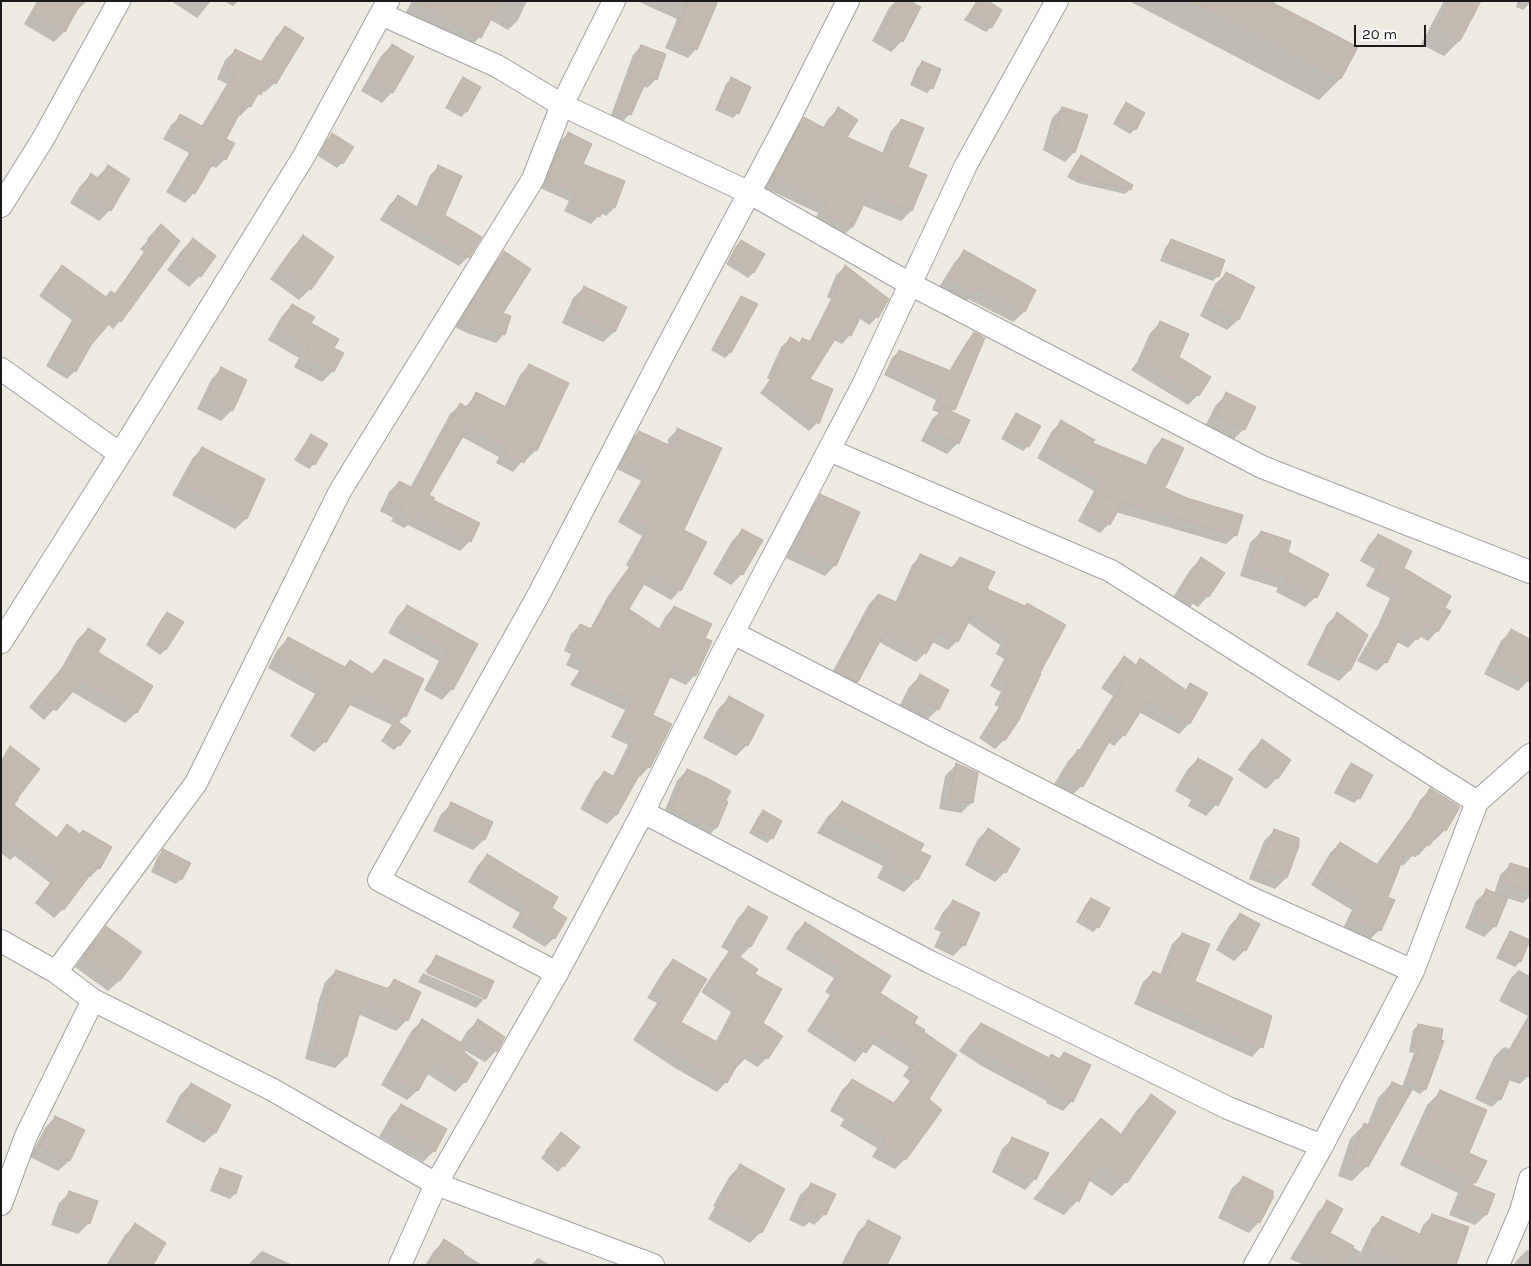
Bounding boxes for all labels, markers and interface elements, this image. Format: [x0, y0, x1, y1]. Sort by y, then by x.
scale bar [1356, 15, 1428, 47]
text: 20 m [1362, 25, 1397, 43]

